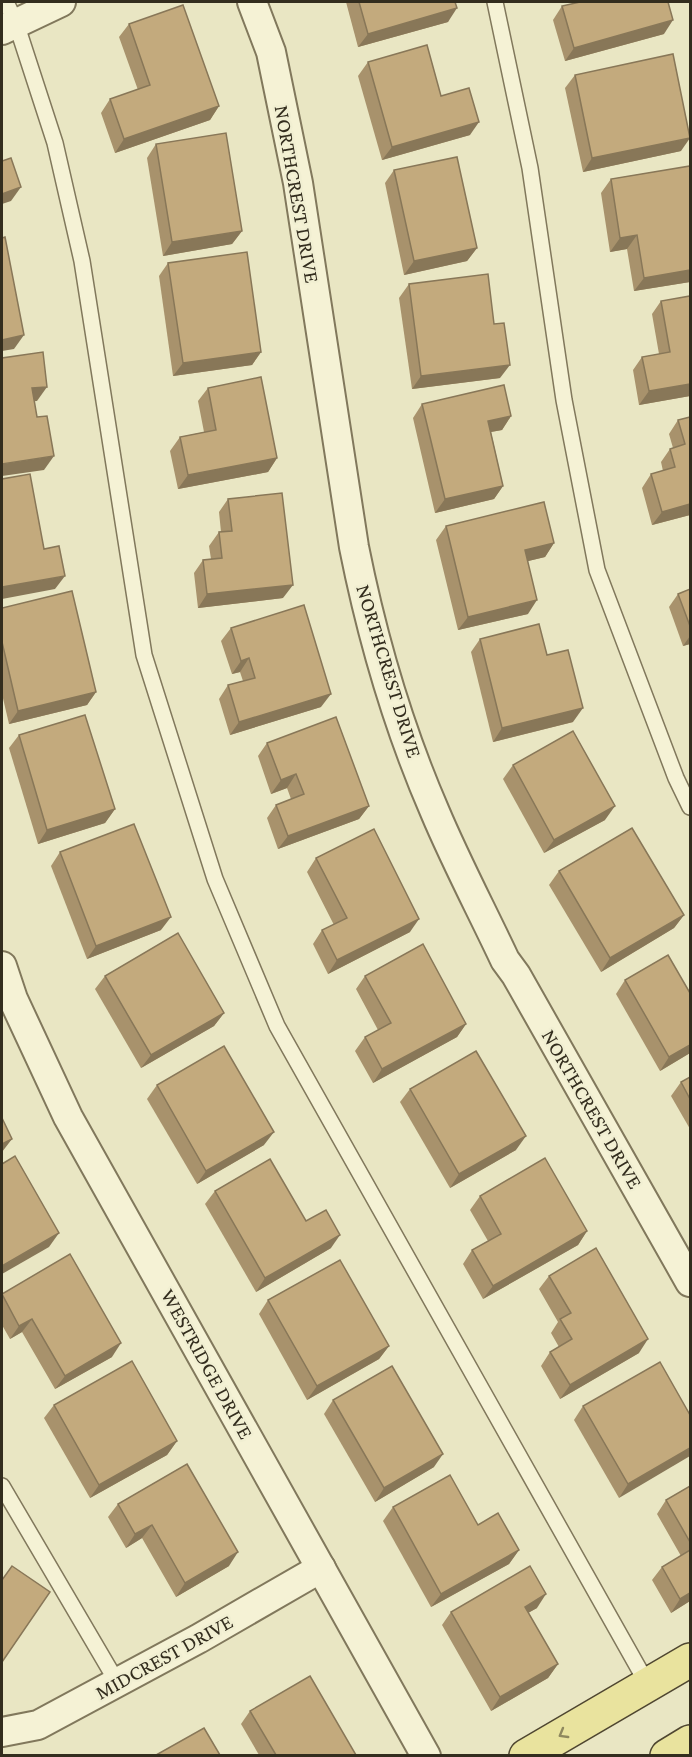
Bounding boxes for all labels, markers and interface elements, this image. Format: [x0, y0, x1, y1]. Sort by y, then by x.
street label: NORTHCREST DRIVE [270, 103, 324, 285]
street label: NORTHCREST DRIVE [351, 581, 427, 761]
street label: NORTHCREST DRIVE [537, 1025, 647, 1193]
street label: WESTRIDGE DRIVE [156, 1285, 258, 1443]
street label: MIDCREST DRIVE [91, 1609, 237, 1705]
one-way arrow [559, 1727, 569, 1738]

